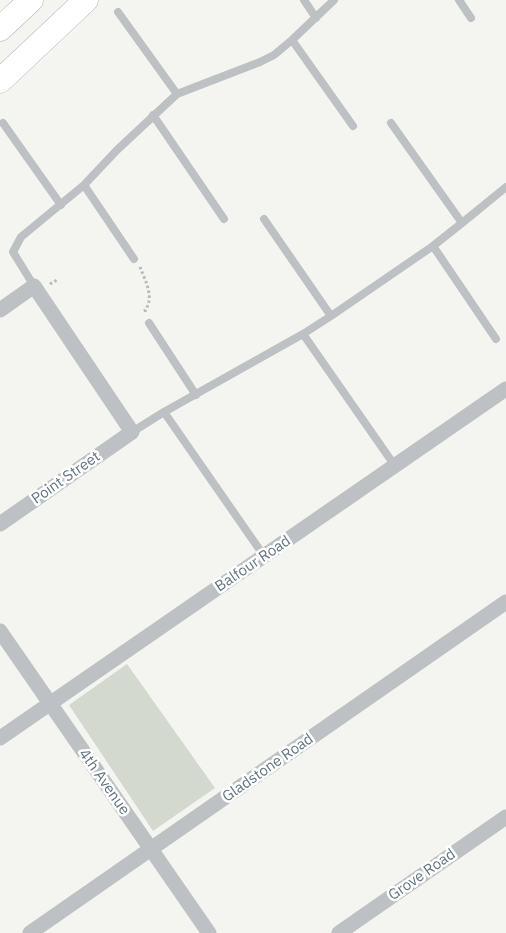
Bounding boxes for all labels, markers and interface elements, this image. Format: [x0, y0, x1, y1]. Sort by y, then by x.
street label: Point Street [28, 448, 104, 508]
street label: Balfour Road [212, 532, 294, 596]
street label: Gladstone Road [219, 730, 317, 806]
street label: 4th Avenue [75, 746, 133, 818]
street label: Grove Road [385, 845, 459, 905]

